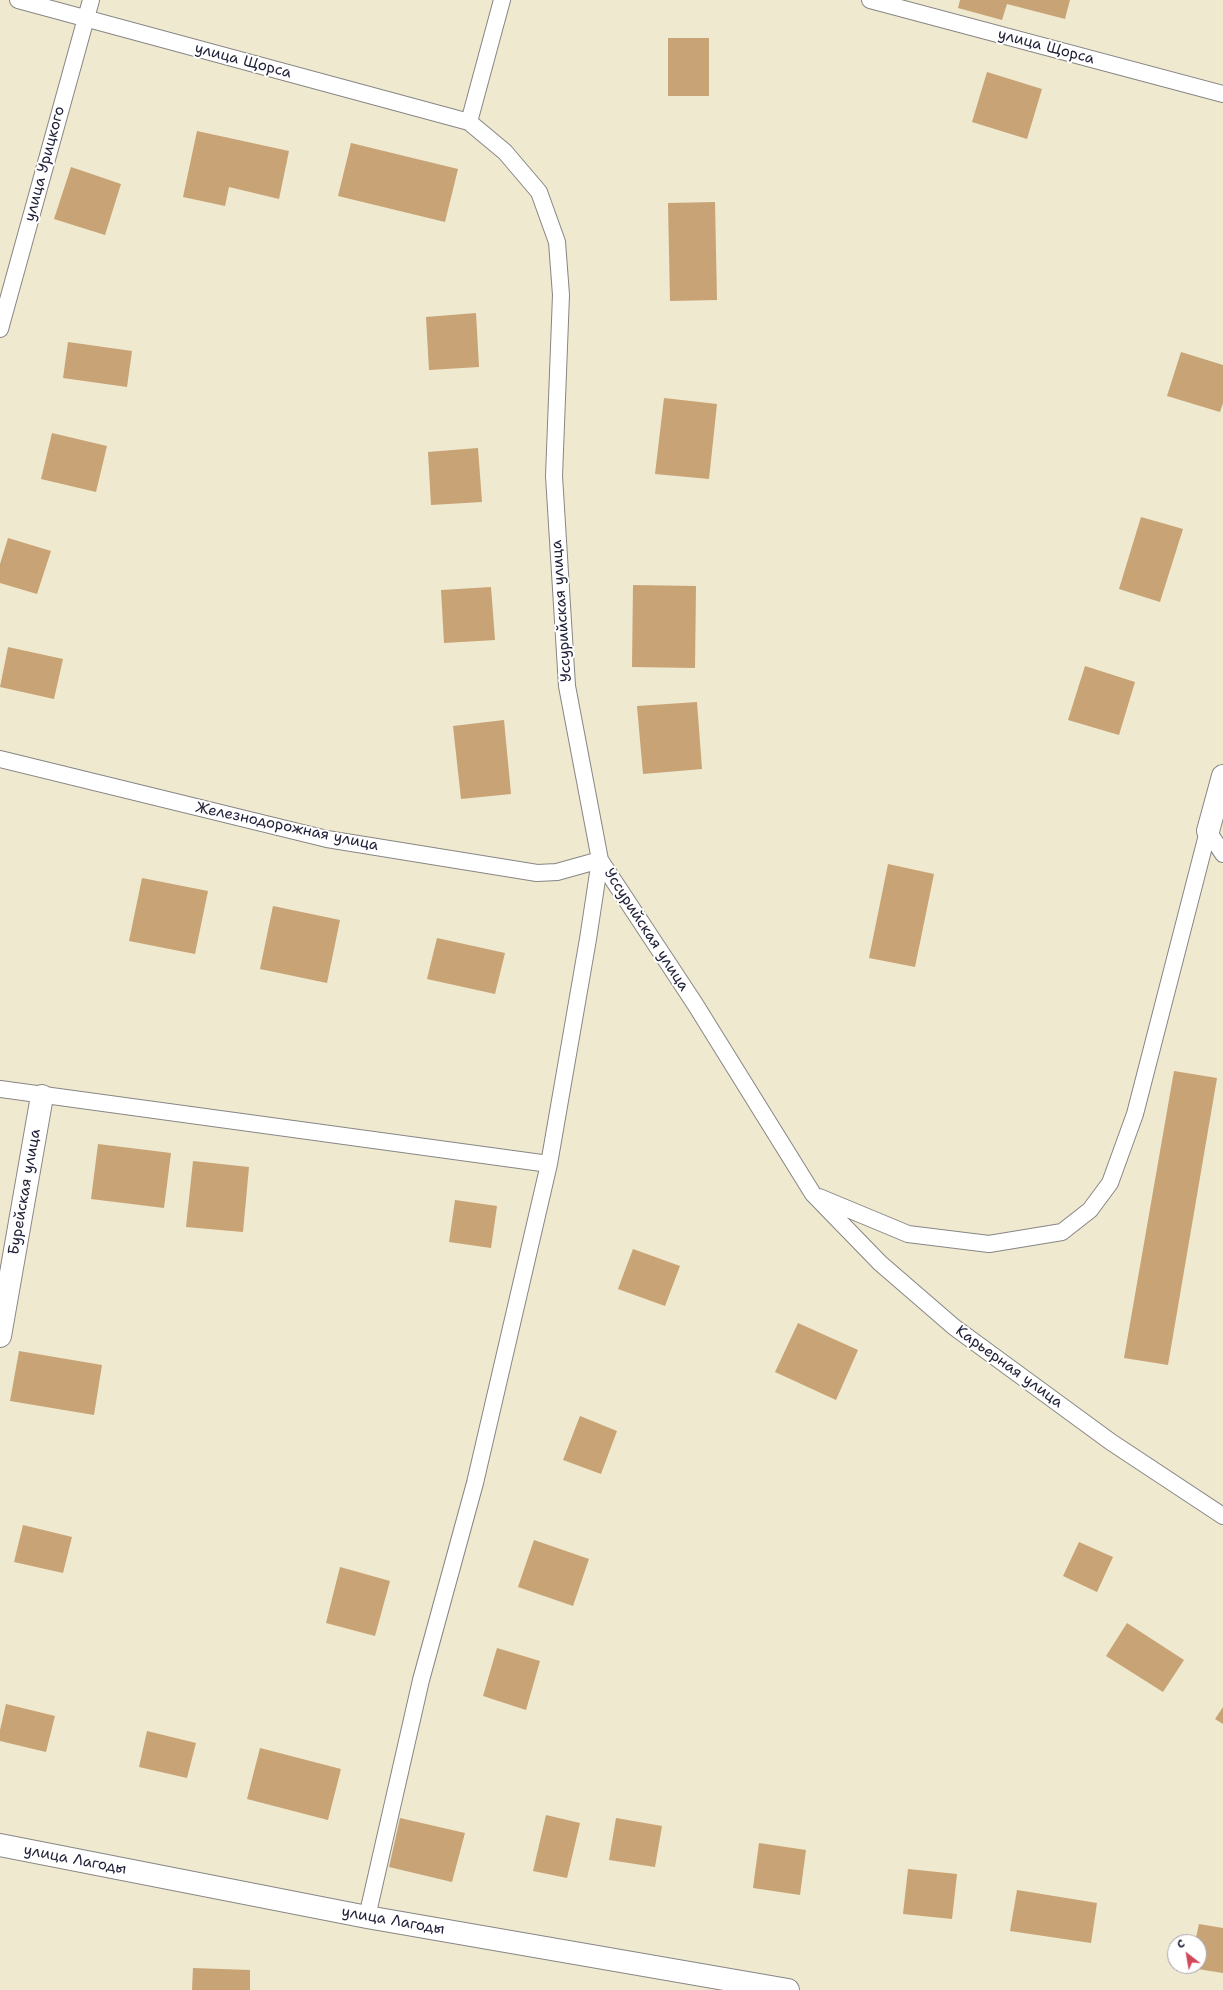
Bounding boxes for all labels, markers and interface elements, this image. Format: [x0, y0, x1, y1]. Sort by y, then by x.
street label: улица Щорса [996, 25, 1096, 69]
street label: улица Щорса [193, 39, 293, 83]
street label: улица Урицкого [21, 104, 69, 224]
street label: Уссурийская улица [548, 539, 576, 683]
street label: Железнодорожная улица [194, 799, 380, 855]
street label: Уссурийская улица [600, 865, 692, 995]
street label: Бурейская улица [5, 1128, 45, 1256]
street label: Карьерная улица [952, 1322, 1066, 1412]
street label: улица Лагоды [22, 1841, 128, 1879]
street label: улица Лагоды [340, 1903, 446, 1939]
north arrow [1167, 1934, 1207, 1974]
text: С [1174, 1936, 1188, 1952]

